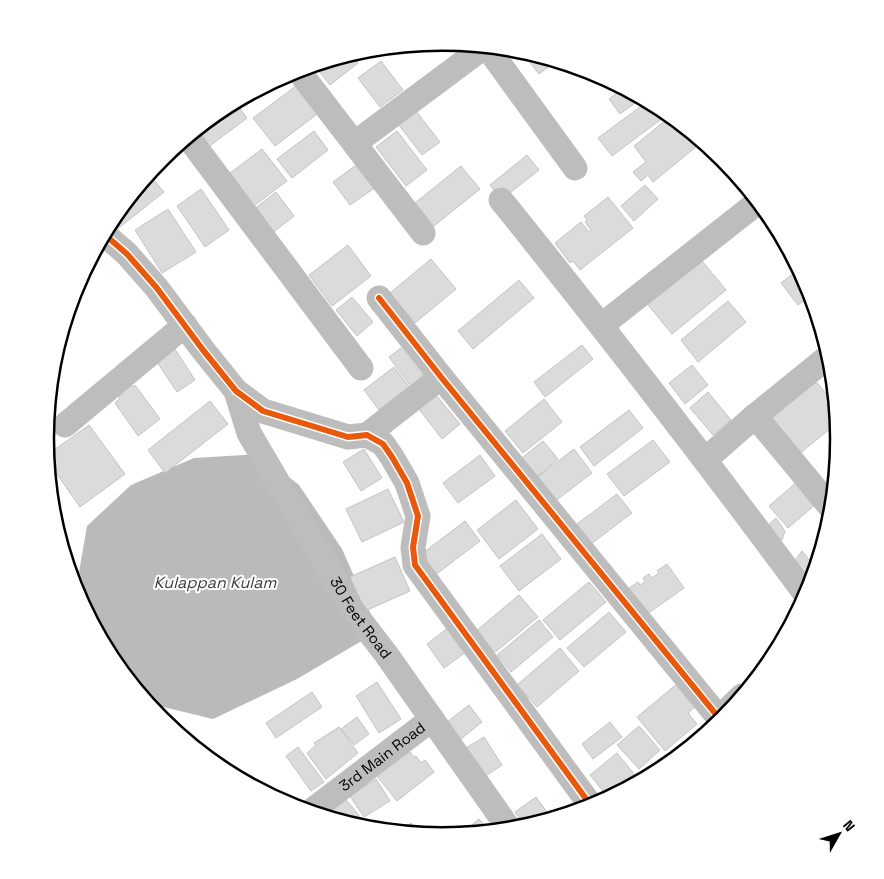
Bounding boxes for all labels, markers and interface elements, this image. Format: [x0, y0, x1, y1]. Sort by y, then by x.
water label: Kulappan Kulam [154, 572, 277, 593]
street label: 30 Feet Road [326, 573, 396, 662]
street label: 3rd Main Road [335, 718, 429, 795]
north arrow [814, 809, 864, 859]
text: N [839, 817, 859, 835]

